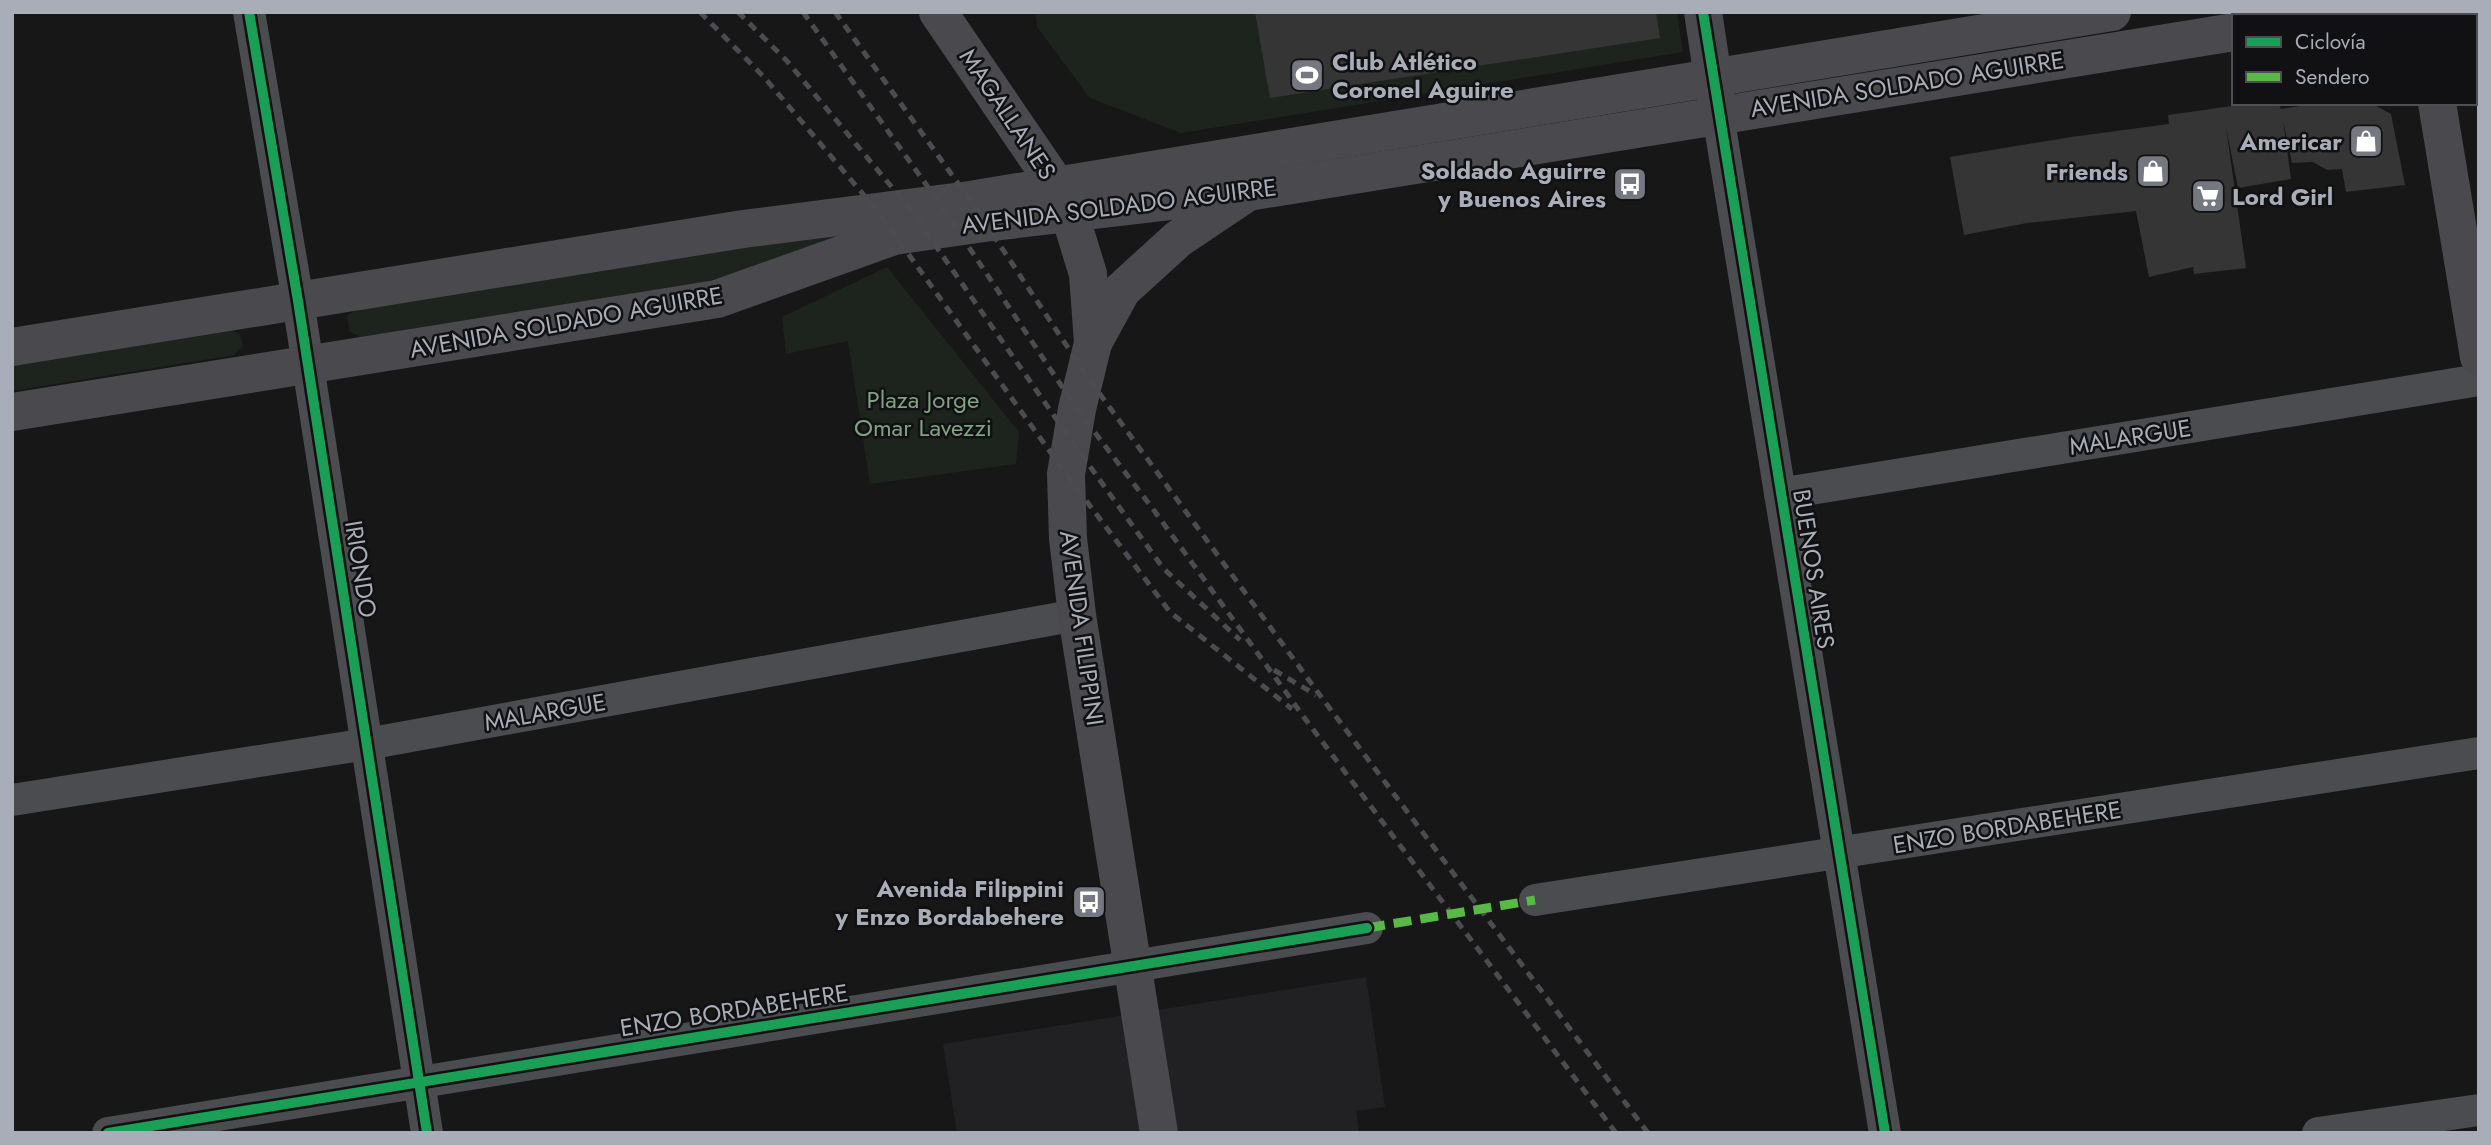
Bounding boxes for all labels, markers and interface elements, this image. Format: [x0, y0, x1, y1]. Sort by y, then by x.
legend [2232, 14, 2477, 105]
text: Ciclovía [2295, 27, 2366, 57]
street label: MAGALLANES [951, 41, 1065, 187]
street label: AVENIDA SOLDADO AGUIRRE [1748, 42, 2066, 126]
place label: Club Atlético Coronel Aguirre [1332, 44, 1514, 107]
sports icon: Club Atlético Coronel Aguirre [1288, 56, 1326, 94]
text: Sendero [2295, 62, 2370, 92]
shop icon: Americar [2347, 122, 2385, 160]
place label: Americar [2239, 124, 2342, 159]
shop icon: Friends [2134, 152, 2172, 190]
place label: Soldado Aguirre y Buenos Aires [1421, 153, 1606, 216]
place label: Friends [2045, 154, 2128, 189]
bus stop icon: Soldado Aguirre y Buenos Aires [1611, 165, 1649, 203]
street label: AVENIDA SOLDADO AGUIRRE [959, 169, 1279, 243]
supermarket icon: Lord Girl [2189, 177, 2227, 215]
place label: Lord Girl [2232, 179, 2333, 214]
street label: AVENIDA SOLDADO AGUIRRE [407, 277, 725, 367]
park label: Plaza Jorge Omar Lavezzi [854, 382, 992, 445]
street label: MALARGUE [2067, 410, 2193, 464]
street label: BUENOS AIRES [1784, 487, 1844, 651]
street label: IRIONDO [336, 518, 386, 620]
street label: AVENIDA FILIPPINI [1051, 528, 1113, 728]
street label: MALARGUE [481, 684, 609, 740]
street label: ENZO BORDABEHERE [1890, 792, 2124, 862]
place label: Avenida Filippini y Enzo Bordabehere [835, 871, 1064, 934]
bus stop icon: Avenida Filippini y Enzo Bordabehere [1070, 883, 1108, 921]
street label: ENZO BORDABEHERE [617, 975, 851, 1045]

